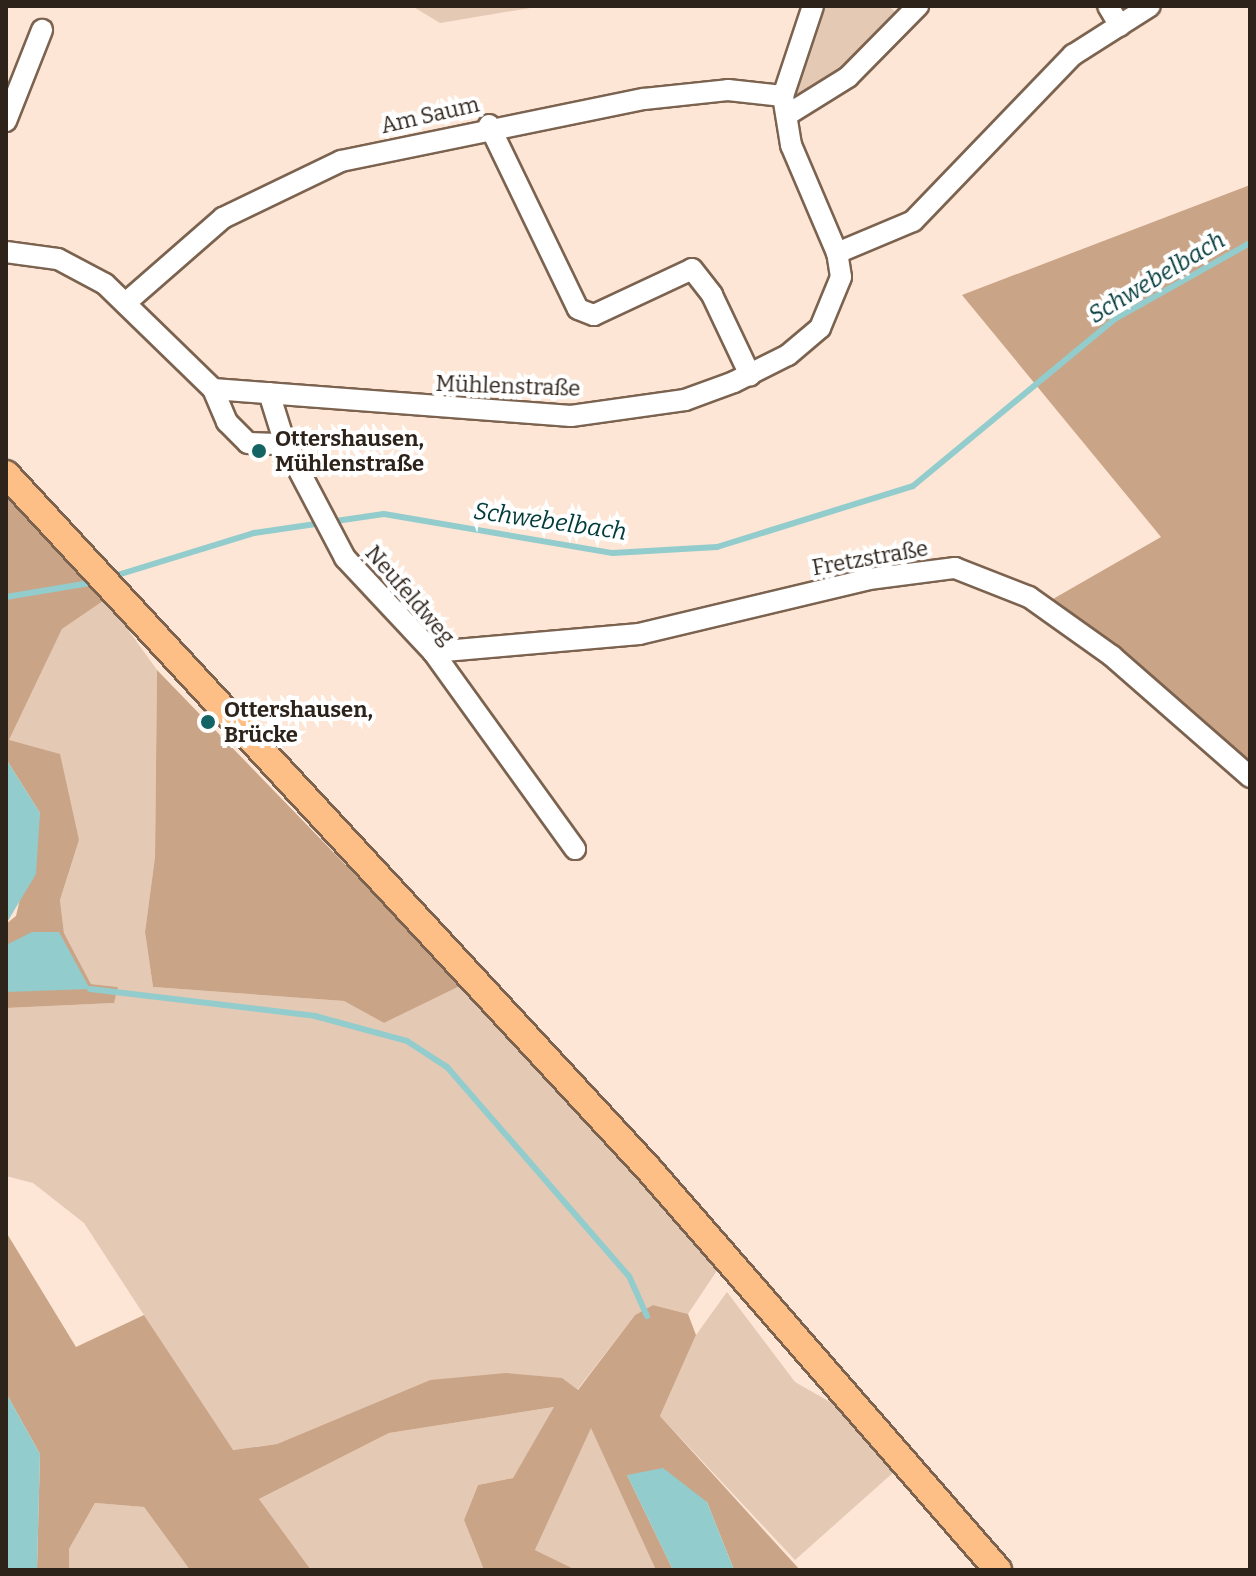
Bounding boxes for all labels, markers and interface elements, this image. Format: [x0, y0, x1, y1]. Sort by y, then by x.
street label: Am Saum [378, 91, 482, 139]
water label: Schwebelbach [1083, 226, 1231, 330]
street label: Mühlenstraße [435, 370, 581, 402]
place label: Ottershausen, Mühlenstraße [275, 425, 424, 476]
marker: Ottershausen, Mühlenstraße [250, 442, 268, 460]
water label: Schwebelbach [472, 497, 628, 547]
street label: Fretzstraße [810, 535, 930, 581]
street label: Neufeldweg [360, 540, 460, 650]
place label: Ottershausen, Brücke [224, 696, 373, 748]
marker: Ottershausen, Brücke [199, 713, 217, 731]

